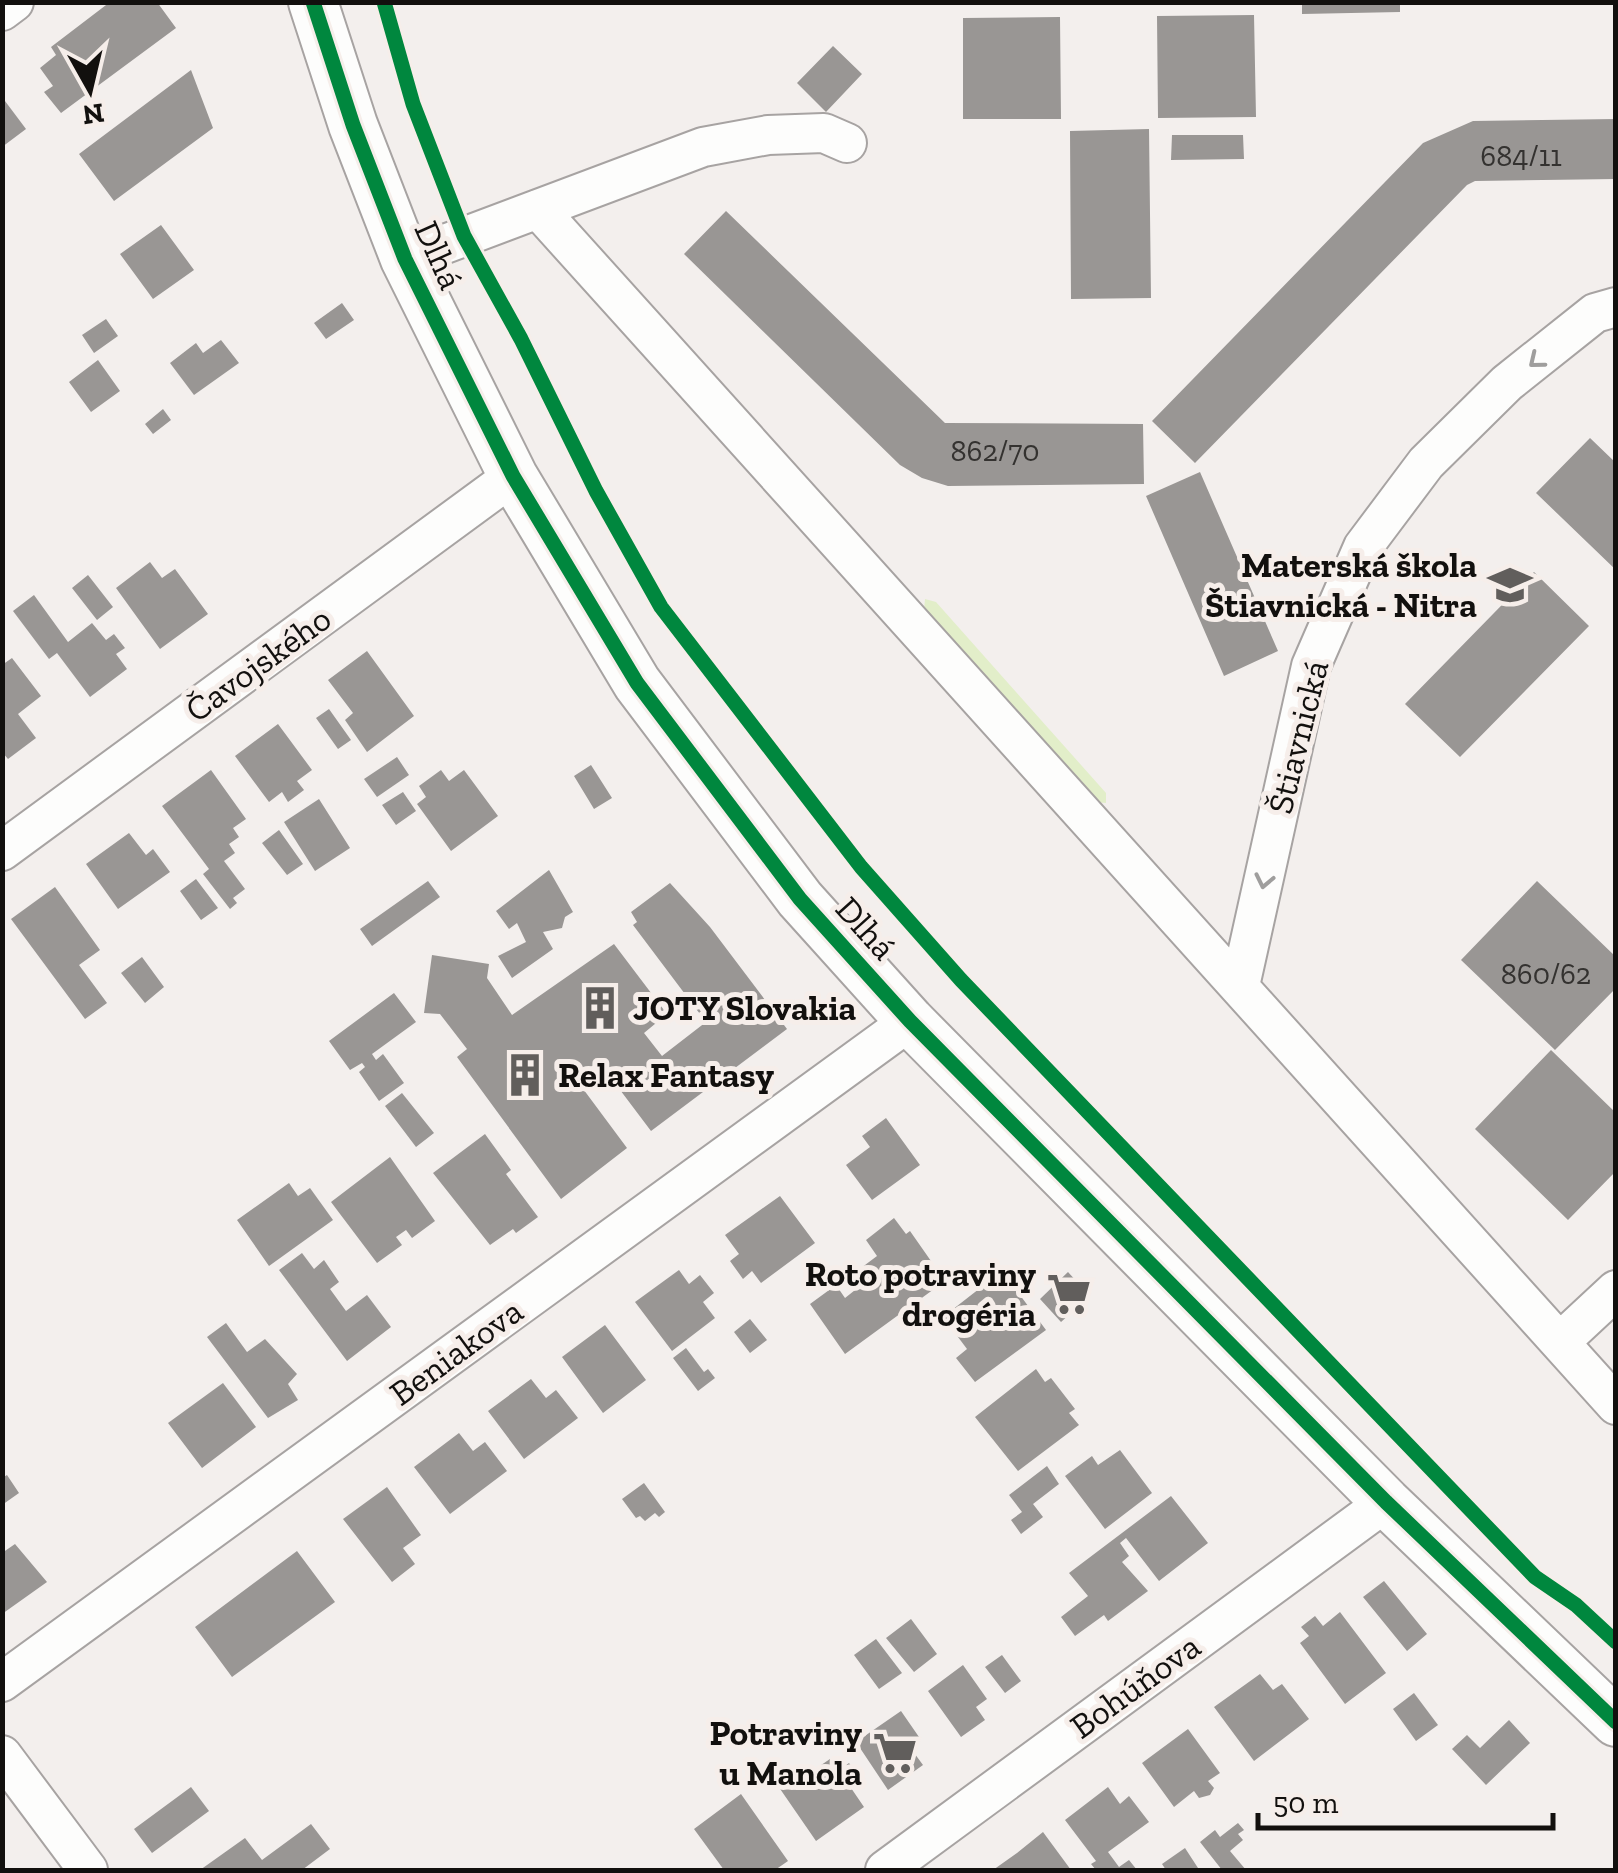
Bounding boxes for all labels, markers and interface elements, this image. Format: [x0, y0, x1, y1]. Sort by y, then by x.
north arrow [40, 40, 140, 140]
text: N [81, 96, 106, 132]
house number: 684/11 [1480, 138, 1562, 174]
street label: Dlhá [406, 214, 472, 296]
one-way arrow [1529, 349, 1547, 367]
house number: 862/70 [950, 433, 1040, 469]
place label: Materská škola Štiavnická - Nitra [1205, 544, 1477, 626]
school or university icon: Materská škola Štiavnická - Nitra [1486, 561, 1534, 609]
street label: Čavojského [177, 597, 339, 731]
street label: Štiavnická [1259, 656, 1337, 818]
one-way arrow [1255, 872, 1276, 889]
street label: Dlhá [827, 888, 905, 968]
house number: 860/62 [1501, 956, 1591, 992]
building icon: JOTY Slovakia [576, 984, 624, 1032]
place label: JOTY Slovakia [633, 987, 857, 1029]
building icon: Relax Fantasy [501, 1051, 549, 1099]
place label: Relax Fantasy [558, 1054, 774, 1096]
place label: Roto potraviny drogéria [805, 1253, 1036, 1335]
supermarket icon: Roto potraviny drogéria [1045, 1270, 1093, 1318]
street label: Beniakova [381, 1290, 531, 1414]
street label: Bohúňova [1062, 1625, 1208, 1747]
place label: Potraviny u Manola [710, 1712, 862, 1794]
supermarket icon: Potraviny u Manola [871, 1729, 919, 1777]
scale bar [1258, 1768, 1553, 1830]
text: 50 m [1273, 1785, 1338, 1821]

